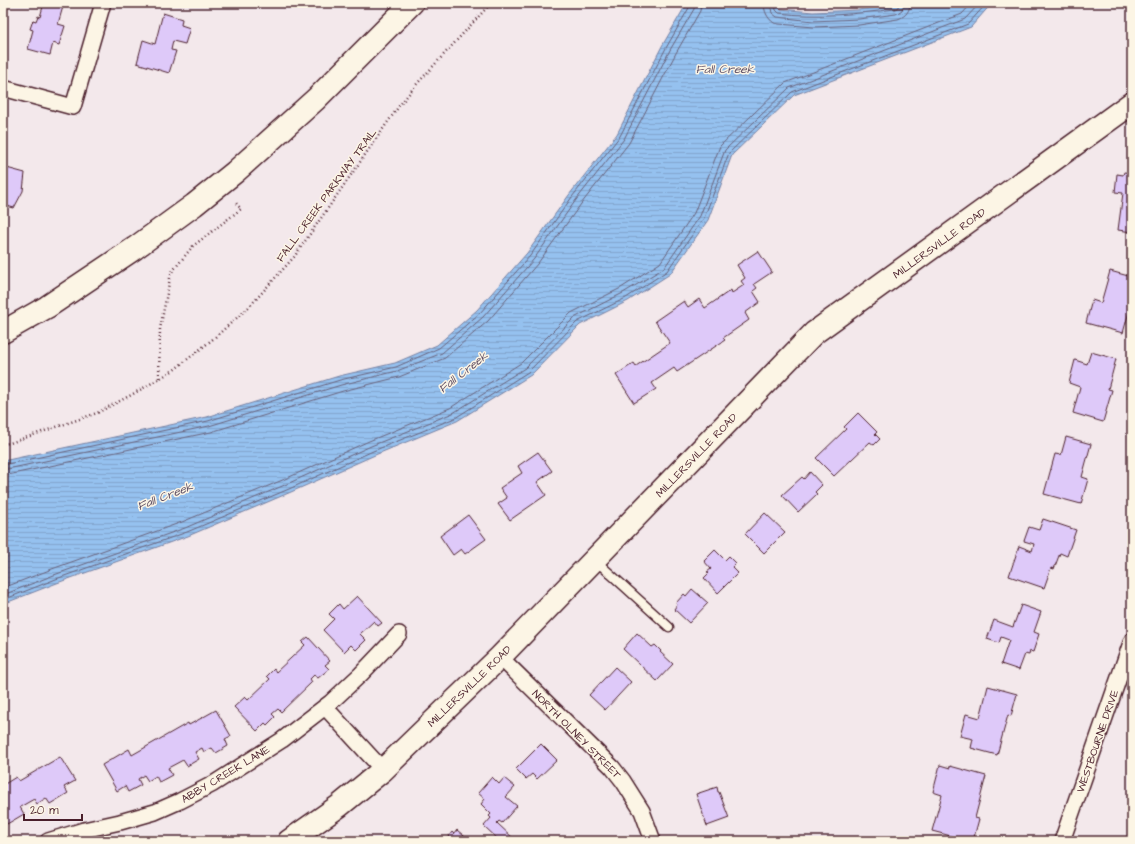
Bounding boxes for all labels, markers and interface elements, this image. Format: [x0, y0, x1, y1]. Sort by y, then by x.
water label: Fall Creek [696, 61, 755, 78]
street label: FALL CREEK PARKWAY TRAIL [273, 125, 380, 265]
street label: MILLERSVILLE ROAD [890, 205, 989, 282]
water label: Fall Creek [435, 347, 492, 397]
street label: MILLERSVILLE ROAD [652, 410, 740, 501]
water label: Fall Creek [135, 478, 196, 515]
street label: MILLERSVILLE ROAD [424, 642, 515, 730]
street label: NORTH OLNEY STREET [529, 687, 625, 782]
street label: WESTBOURNE DRIVE [1073, 687, 1122, 795]
street label: ABBY CREEK LANE [178, 742, 273, 807]
scale bar [24, 796, 82, 822]
text: 20 m [30, 802, 59, 819]

